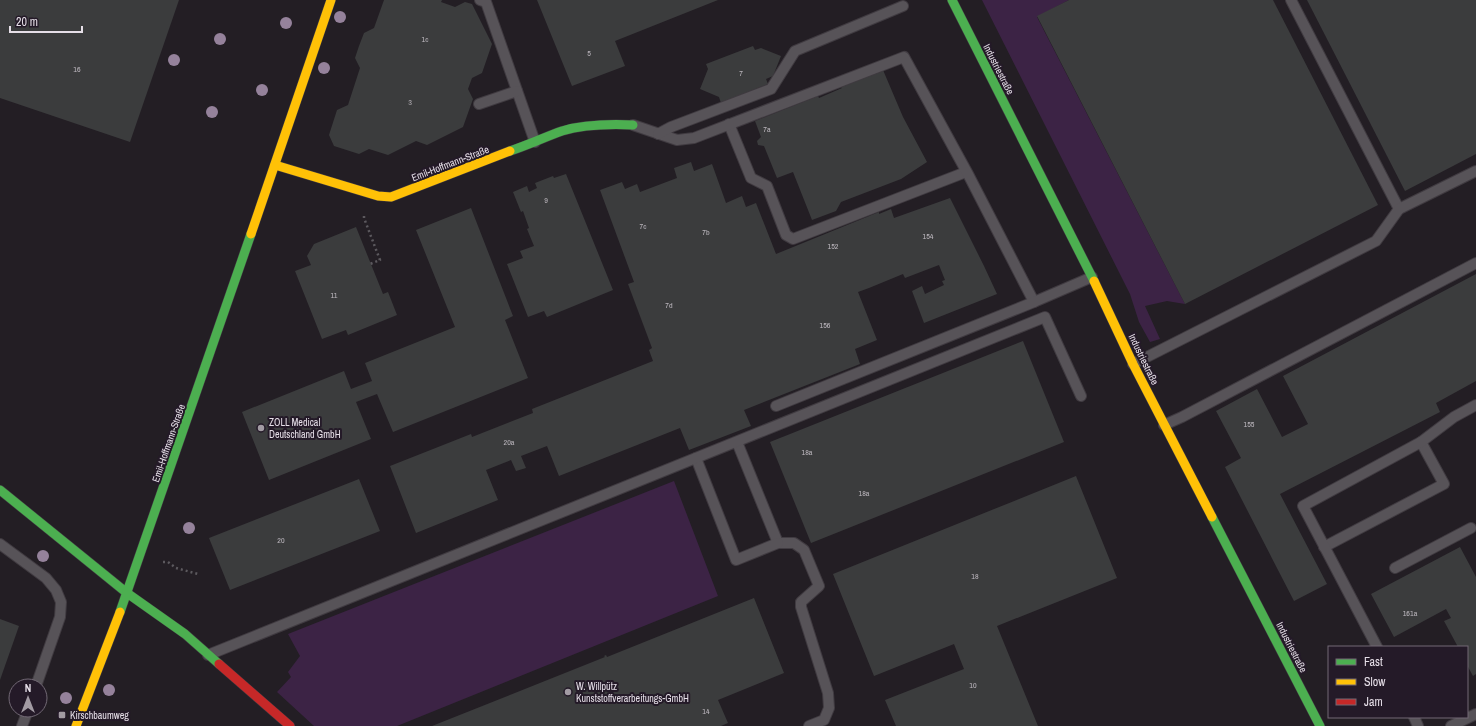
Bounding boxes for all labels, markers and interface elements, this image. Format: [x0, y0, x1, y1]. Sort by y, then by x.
scale bar [10, 8, 82, 34]
text: 20 m [16, 14, 38, 30]
house number: 1c [422, 34, 429, 44]
street label: Industriestraße [980, 42, 1017, 97]
house number: 5 [587, 48, 591, 58]
house number: 16 [73, 64, 81, 74]
house number: 7 [739, 68, 743, 78]
house number: 3 [408, 97, 412, 107]
house number: 7a [763, 124, 771, 134]
street label: Emil-Hoffmann-Straße [410, 143, 491, 184]
house number: 9 [544, 195, 548, 205]
house number: 7c [640, 221, 647, 231]
house number: 7b [702, 227, 710, 237]
house number: 154 [923, 231, 934, 241]
house number: 152 [828, 241, 839, 251]
house number: 11 [331, 290, 338, 300]
house number: 7d [665, 300, 673, 310]
house number: 156 [820, 320, 831, 330]
street label: Industriestraße [1126, 332, 1162, 387]
street label: Emil-Hoffmann-Straße [149, 402, 188, 484]
place label: ZOLL Medical Deutschland GmbH [269, 416, 341, 441]
house number: 155 [1244, 419, 1255, 429]
marker: ZOLL Medical Deutschland GmbH [256, 423, 266, 433]
house number: 20a [504, 437, 515, 447]
house number: 18a [802, 447, 813, 457]
house number: 18a [859, 488, 870, 498]
house number: 20 [277, 535, 285, 545]
house number: 18 [971, 571, 979, 581]
house number: 161a [1403, 608, 1418, 618]
street label: Industriestraße [1273, 620, 1310, 675]
legend [1328, 646, 1468, 718]
text: Fast [1364, 654, 1383, 670]
text: Slow [1364, 674, 1386, 690]
north arrow [8, 678, 48, 718]
place label: W. Willpütz Kunststoffverarbeitungs-GmbH [576, 680, 689, 705]
house number: 10 [969, 680, 977, 690]
text: N [25, 681, 31, 695]
marker: W. Willpütz Kunststoffverarbeitungs-GmbH [563, 687, 573, 697]
text: Jam [1364, 694, 1383, 710]
house number: 14 [702, 706, 710, 716]
place label: Kirschbaumweg [70, 709, 129, 722]
marker: Kirschbaumweg [57, 710, 67, 720]

